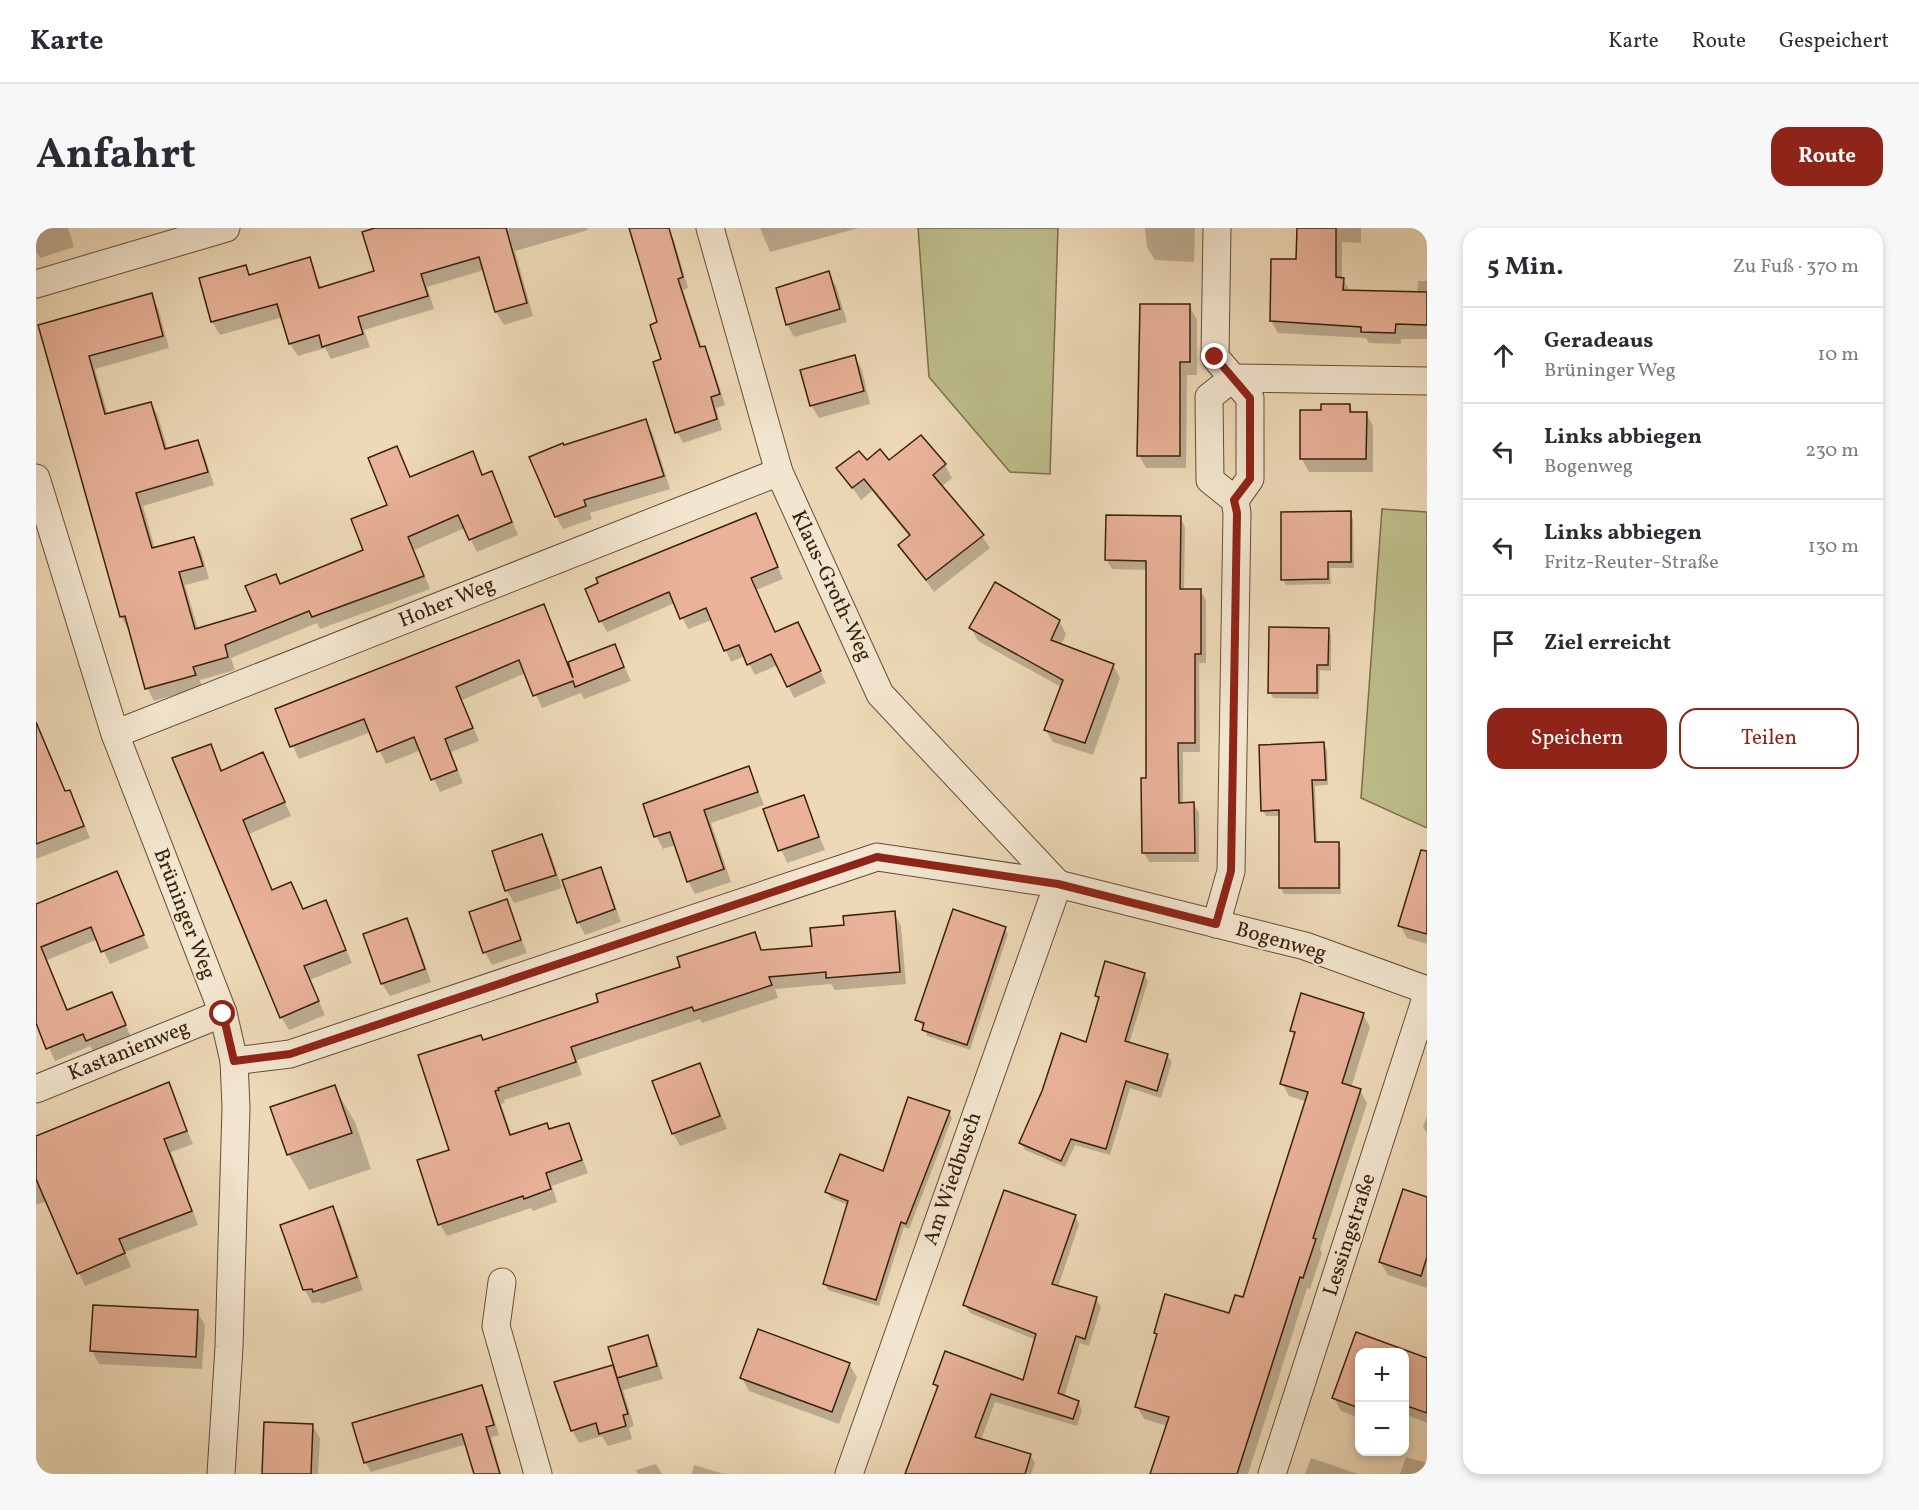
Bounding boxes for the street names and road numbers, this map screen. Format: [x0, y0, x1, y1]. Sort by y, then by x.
street label: Klaus-Groth-Weg [783, 506, 879, 666]
street label: Hoher Weg [394, 571, 500, 635]
street label: Brüninger Weg [146, 844, 222, 984]
street label: Bogenweg [1232, 915, 1330, 969]
street label: Kastanienweg [64, 1013, 194, 1089]
street label: Am Wiedbusch [917, 1108, 989, 1250]
street label: Lessingstraße [1317, 1170, 1383, 1300]

